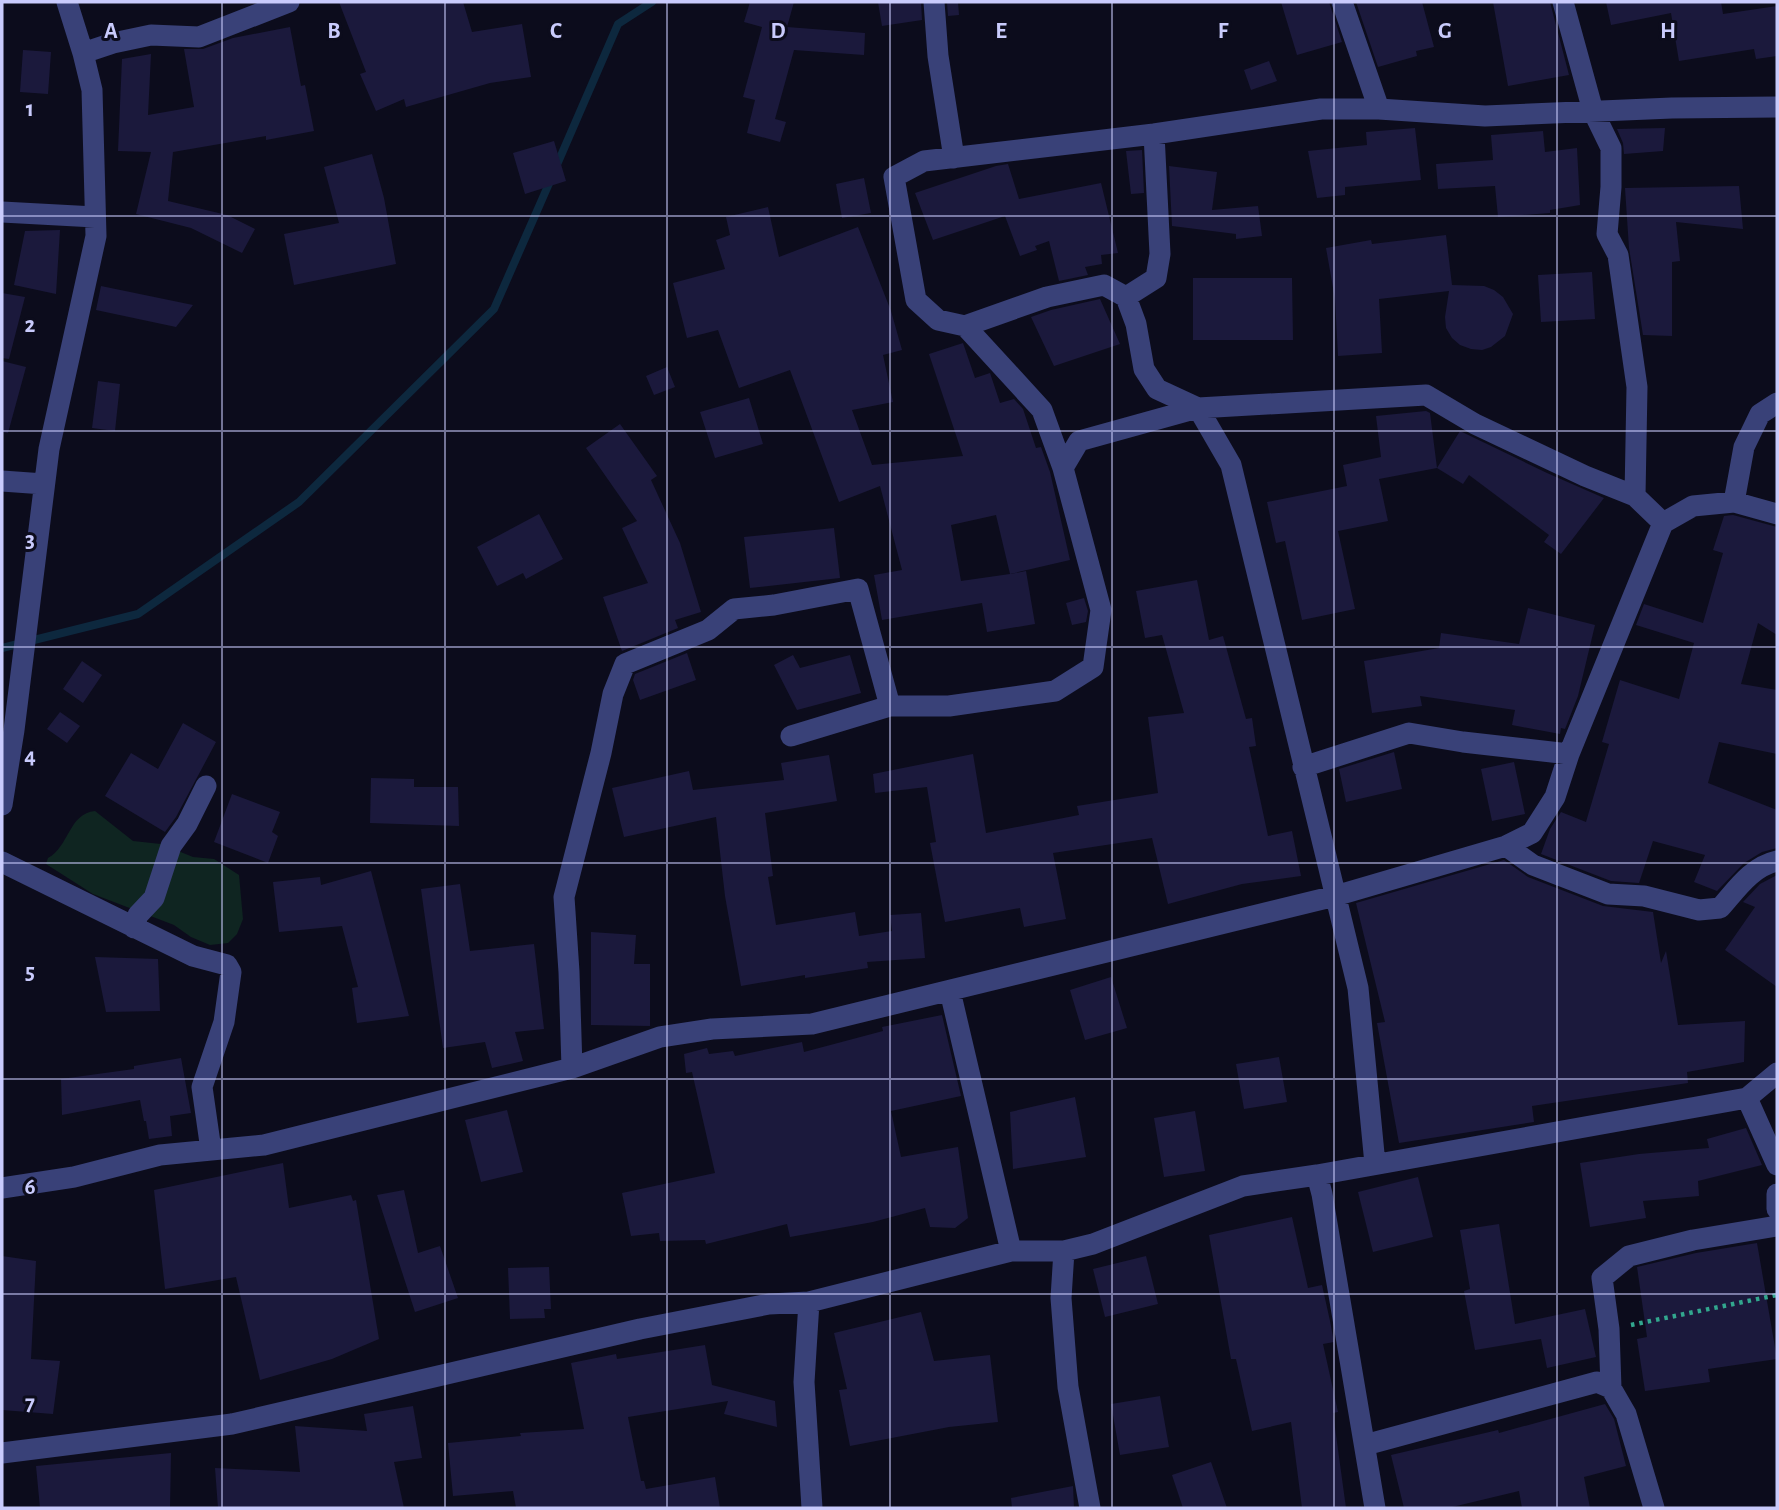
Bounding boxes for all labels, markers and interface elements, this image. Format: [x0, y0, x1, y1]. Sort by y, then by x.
text: A [104, 20, 118, 43]
text: B [327, 20, 341, 43]
text: C [550, 20, 562, 43]
text: D [770, 20, 786, 43]
text: E [995, 20, 1007, 43]
text: F [1218, 20, 1229, 43]
text: G [1438, 20, 1452, 43]
text: H [1660, 20, 1676, 43]
text: 1 [26, 98, 34, 121]
text: 2 [25, 314, 36, 337]
text: 3 [25, 529, 35, 552]
text: 4 [24, 745, 36, 768]
text: 5 [25, 961, 35, 984]
text: 6 [24, 1176, 36, 1199]
text: 7 [25, 1392, 35, 1415]

